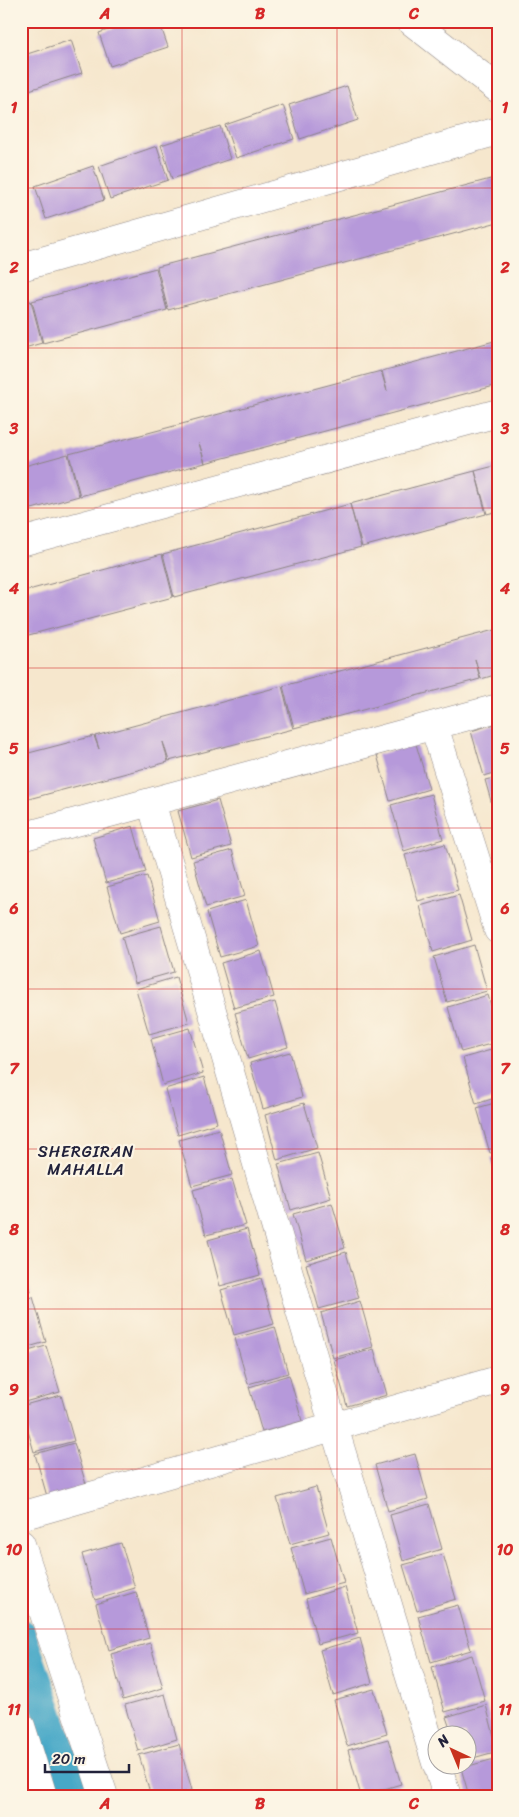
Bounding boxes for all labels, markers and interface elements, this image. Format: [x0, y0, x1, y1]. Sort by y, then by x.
text: A [99, 0, 110, 28]
text: B [255, 0, 266, 28]
text: C [408, 0, 420, 28]
text: 1 [11, 93, 18, 122]
text: 1 [502, 93, 509, 122]
text: 2 [8, 253, 19, 282]
text: 2 [499, 253, 510, 282]
text: 3 [9, 414, 19, 443]
text: 3 [500, 414, 510, 443]
text: 4 [8, 574, 19, 603]
text: 4 [499, 574, 510, 603]
text: 5 [9, 734, 19, 763]
text: 5 [500, 734, 510, 763]
text: 6 [8, 894, 19, 923]
text: 6 [499, 894, 510, 923]
text: 7 [9, 1054, 20, 1083]
text: 7 [500, 1054, 511, 1083]
district label: SHERGIRAN MAHALLA [38, 1137, 134, 1184]
text: 8 [8, 1215, 19, 1244]
text: 8 [499, 1215, 510, 1244]
text: 9 [9, 1375, 19, 1404]
text: 9 [500, 1375, 510, 1404]
text: 10 [6, 1535, 22, 1564]
text: 10 [497, 1535, 513, 1564]
text: 11 [7, 1695, 21, 1724]
text: 11 [498, 1695, 512, 1724]
north arrow [426, 1724, 476, 1774]
text: N [430, 1728, 456, 1754]
scale bar [45, 1742, 129, 1774]
text: 20 m [52, 1746, 86, 1772]
text: A [99, 1789, 110, 1817]
text: B [255, 1789, 266, 1817]
text: C [408, 1789, 420, 1817]

